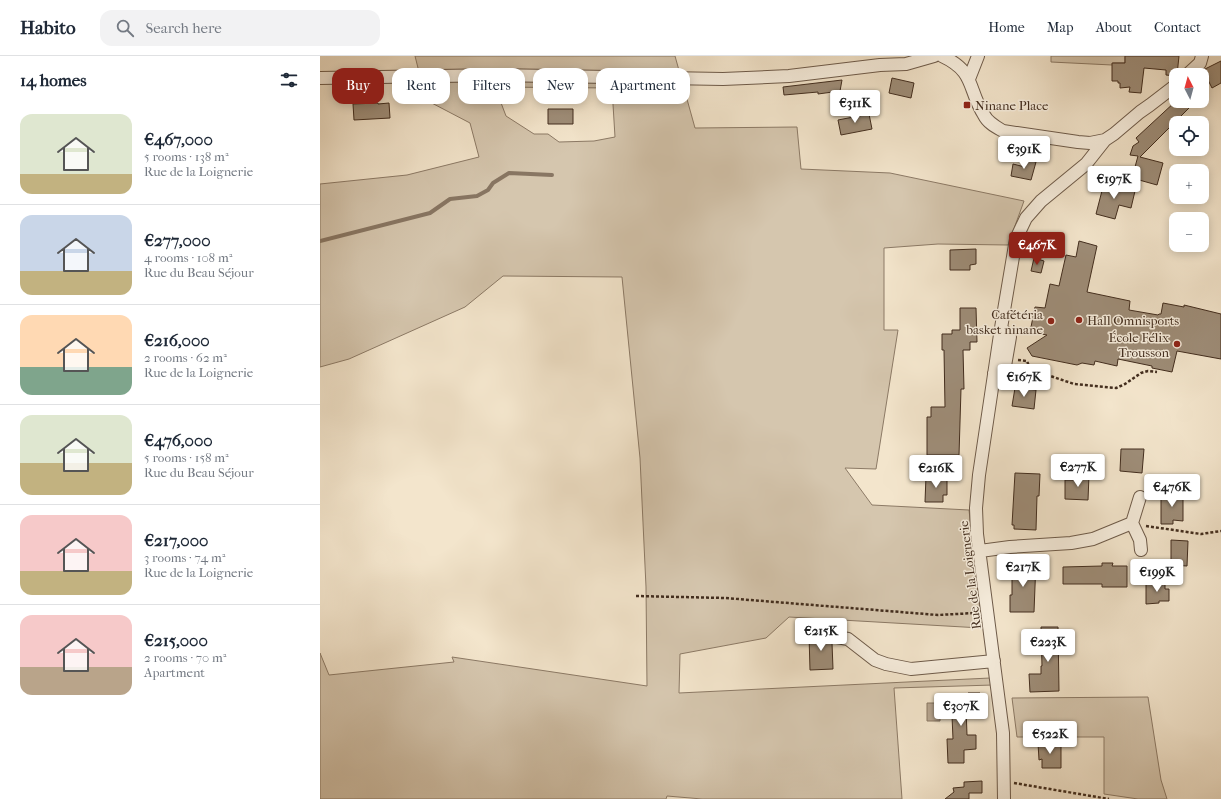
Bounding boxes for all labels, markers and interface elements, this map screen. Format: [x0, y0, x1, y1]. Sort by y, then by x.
search box [100, 10, 380, 46]
text: Habito [20, 17, 76, 39]
icon: search [114, 17, 136, 39]
text: Search here [146, 19, 222, 37]
text: Home [988, 19, 1025, 36]
text: Map [1047, 19, 1074, 36]
text: About [1096, 19, 1132, 36]
text: Contact [1154, 19, 1201, 36]
chip: Buy [332, 68, 384, 104]
chip: Rent [392, 68, 450, 104]
chip: Filters [458, 68, 525, 104]
chip: New [533, 68, 588, 104]
chip: Apartment [596, 68, 690, 104]
north arrow [1169, 68, 1209, 108]
map controls [1169, 68, 1209, 252]
icon: filters [278, 69, 300, 91]
text: 14 homes [20, 70, 87, 90]
pin: €311K [827, 90, 883, 124]
text: €311K [839, 95, 871, 110]
place label: Ninane Place [975, 98, 1049, 113]
marker: Ninane Place [962, 100, 972, 110]
button: locate [1169, 116, 1209, 156]
text: €467,000 [144, 129, 213, 149]
icon: home [52, 130, 100, 178]
pin: €391K [996, 136, 1052, 170]
text: €391K [1007, 141, 1041, 156]
text: 5 rooms · 138 m² [144, 149, 229, 164]
text: Rue de la Loignerie [144, 164, 253, 179]
button: + [1169, 164, 1209, 204]
pin: €197K [1086, 166, 1142, 200]
text: €197K [1097, 171, 1131, 186]
button: − [1169, 212, 1209, 252]
text: €277,000 [144, 230, 211, 250]
icon: home [52, 231, 100, 279]
pin: €467K [1009, 232, 1065, 266]
text: €467K [1018, 237, 1056, 252]
text: 4 rooms · 108 m² [144, 250, 232, 265]
text: Rue du Beau Séjour [144, 265, 254, 280]
place label: Cafétéria basket ninane [965, 307, 1044, 337]
place label: Hall Omnisports [1087, 313, 1179, 328]
marker: Hall Omnisports [1074, 315, 1084, 325]
marker: Cafétéria basket ninane [1046, 316, 1056, 326]
text: €216,000 [144, 330, 210, 350]
place label: École Félix Trousson [1109, 330, 1169, 360]
icon: home [52, 331, 100, 379]
marker: École Félix Trousson [1172, 339, 1182, 349]
text: 2 rooms · 62 m² [144, 350, 227, 365]
pin: €167K [996, 364, 1052, 398]
text: Rue de la Loignerie [144, 365, 253, 380]
text: €167K [1007, 369, 1041, 384]
text: €476,000 [144, 430, 213, 450]
icon: home [52, 431, 100, 479]
text: 5 rooms · 158 m² [144, 450, 229, 465]
pin: €277K [1050, 454, 1106, 488]
pin: €216K [908, 455, 964, 489]
text: €277K [1060, 459, 1096, 474]
text: €216K [918, 460, 954, 475]
text: Rue du Beau Séjour [144, 465, 254, 480]
pin: €476K [1144, 474, 1200, 508]
text: €476K [1153, 479, 1191, 494]
street label: Rue de la Loignerie [956, 519, 984, 630]
text: €217,000 [144, 530, 208, 550]
icon: home [52, 531, 100, 579]
text: 3 rooms · 74 m² [144, 550, 225, 565]
pin: €217K [995, 554, 1051, 588]
text: €217K [1006, 559, 1040, 574]
pin: €199K [1129, 559, 1185, 593]
text: €199K [1139, 564, 1175, 579]
text: Rue de la Loignerie [144, 565, 253, 580]
pin: €215K [793, 618, 849, 652]
text: €215K [804, 623, 838, 638]
pin: €223K [1020, 629, 1076, 663]
text: €215,000 [144, 630, 208, 650]
icon: home [52, 631, 100, 679]
text: €223K [1030, 634, 1066, 649]
text: 2 rooms · 70 m² [144, 650, 227, 665]
text: Apartment [144, 665, 205, 680]
pin: €307K [933, 693, 989, 727]
text: €307K [943, 698, 979, 713]
pin: €522K [1022, 721, 1078, 755]
text: €522K [1032, 726, 1068, 741]

